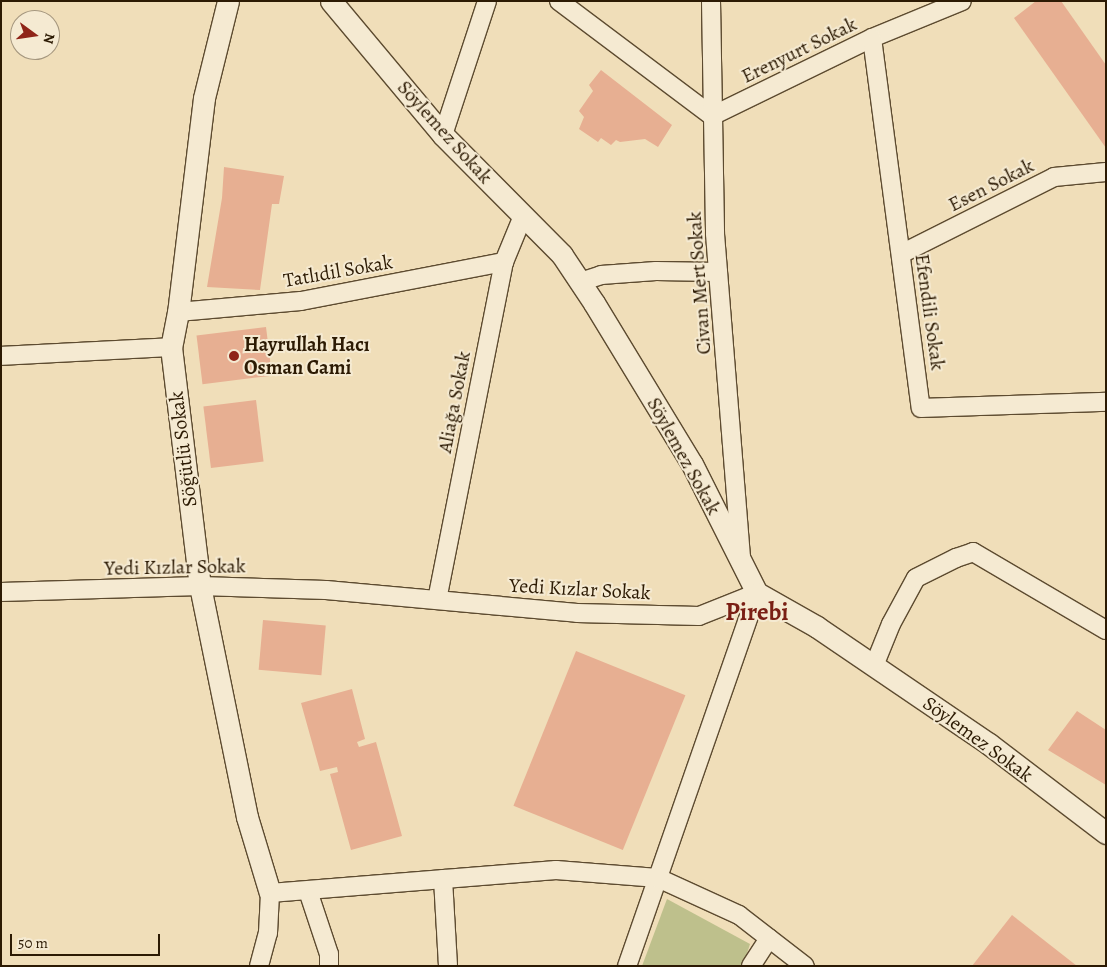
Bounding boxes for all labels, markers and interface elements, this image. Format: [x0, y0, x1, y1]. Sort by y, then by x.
north arrow [10, 10, 60, 60]
street label: Erenyurt Sokak [738, 12, 860, 88]
text: N [39, 31, 60, 46]
street label: Söylemez Sokak [392, 76, 498, 188]
street label: Esen Sokak [944, 153, 1038, 217]
street label: Civan Mert Sokak [682, 211, 716, 355]
street label: Tatlıdil Sokak [281, 250, 395, 292]
street label: Efendili Sokak [910, 252, 950, 372]
place label: Hayrullah Hacı Osman Cami [244, 332, 370, 379]
street label: Aliağa Sokak [432, 349, 476, 455]
marker: Hayrullah Hacı Osman Cami [228, 350, 240, 362]
street label: Söğütlü Sokak [164, 390, 202, 508]
street label: Söylemez Sokak [642, 393, 726, 519]
street label: Yedi Kızlar Sokak [104, 554, 246, 580]
street label: Yedi Kızlar Sokak [509, 573, 651, 605]
district label: Pirebi [725, 597, 789, 627]
street label: Söylemez Sokak [918, 691, 1038, 787]
scale bar [12, 924, 162, 956]
text: 50 m [18, 933, 48, 953]

